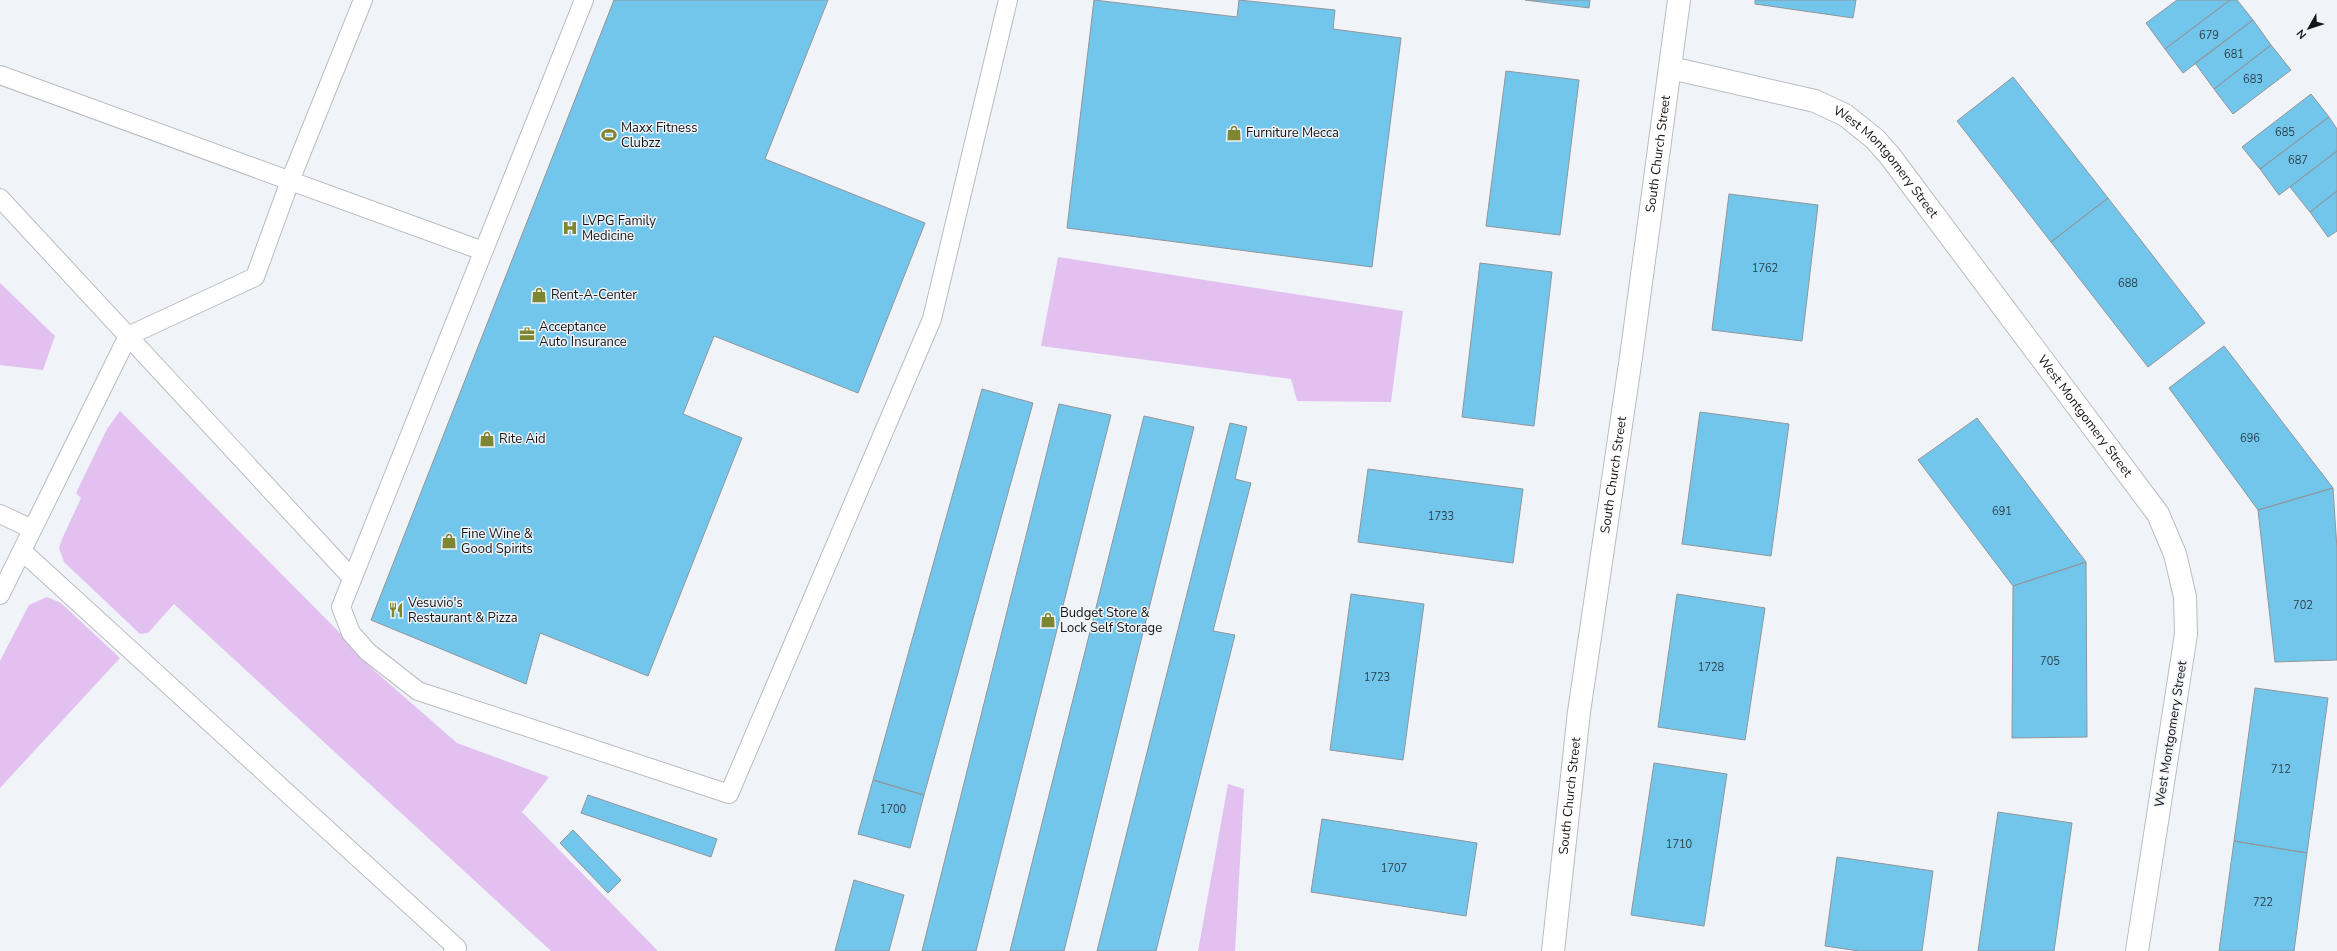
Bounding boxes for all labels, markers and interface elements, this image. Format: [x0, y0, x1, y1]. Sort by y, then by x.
north arrow [2289, 8, 2329, 48]
text: N [2293, 26, 2310, 42]
house number: 679 [2199, 28, 2219, 43]
house number: 681 [2224, 47, 2244, 62]
house number: 683 [2243, 72, 2263, 87]
street label: South Church Street [1641, 94, 1675, 214]
street label: West Montgomery Street [1830, 102, 1943, 222]
place label: Maxx Fitness Clubzz [621, 119, 698, 152]
shop icon: Furniture Mecca [1225, 124, 1243, 142]
place label: Furniture Mecca [1246, 124, 1339, 142]
house number: 685 [2275, 125, 2295, 140]
sports icon: Maxx Fitness Clubzz [600, 126, 618, 144]
house number: 687 [2288, 153, 2308, 168]
place label: LVPG Family Medicine [582, 212, 656, 245]
hospital icon: LVPG Family Medicine [561, 219, 579, 237]
house number: 1762 [1752, 261, 1778, 276]
house number: 688 [2118, 276, 2138, 291]
shop icon: Rent-A-Center [530, 286, 548, 304]
place label: Rent-A-Center [551, 286, 637, 304]
place label: Acceptance Auto Insurance [539, 318, 627, 351]
office icon: Acceptance Auto Insurance [518, 325, 536, 343]
street label: West Montgomery Street [2033, 351, 2137, 481]
street label: South Church Street [1596, 415, 1631, 535]
shop icon: Rite Aid [478, 430, 496, 448]
place label: Rite Aid [499, 430, 546, 448]
house number: 696 [2240, 431, 2260, 446]
house number: 691 [1992, 504, 2012, 519]
house number: 1733 [1428, 509, 1454, 524]
place label: Fine Wine & Good Spirits [461, 525, 533, 558]
shop icon: Fine Wine & Good Spirits [440, 532, 458, 550]
place label: Vesuvio's Restaurant & Pizza [407, 594, 518, 627]
house number: 702 [2293, 598, 2313, 613]
restaurant icon: Vesuvio's Restaurant & Pizza [387, 601, 405, 619]
place label: Budget Store & Lock Self Storage [1060, 604, 1162, 637]
shop icon: Budget Store & Lock Self Storage [1039, 611, 1057, 629]
house number: 705 [2040, 654, 2060, 669]
street label: West Montgomery Street [2151, 659, 2192, 809]
house number: 1728 [1698, 660, 1725, 675]
house number: 1723 [1364, 670, 1390, 685]
street label: South Church Street [1555, 736, 1585, 856]
house number: 712 [2271, 762, 2291, 777]
house number: 1700 [880, 802, 907, 817]
house number: 1710 [1666, 837, 1693, 852]
house number: 1707 [1381, 861, 1407, 876]
house number: 722 [2253, 895, 2273, 910]

